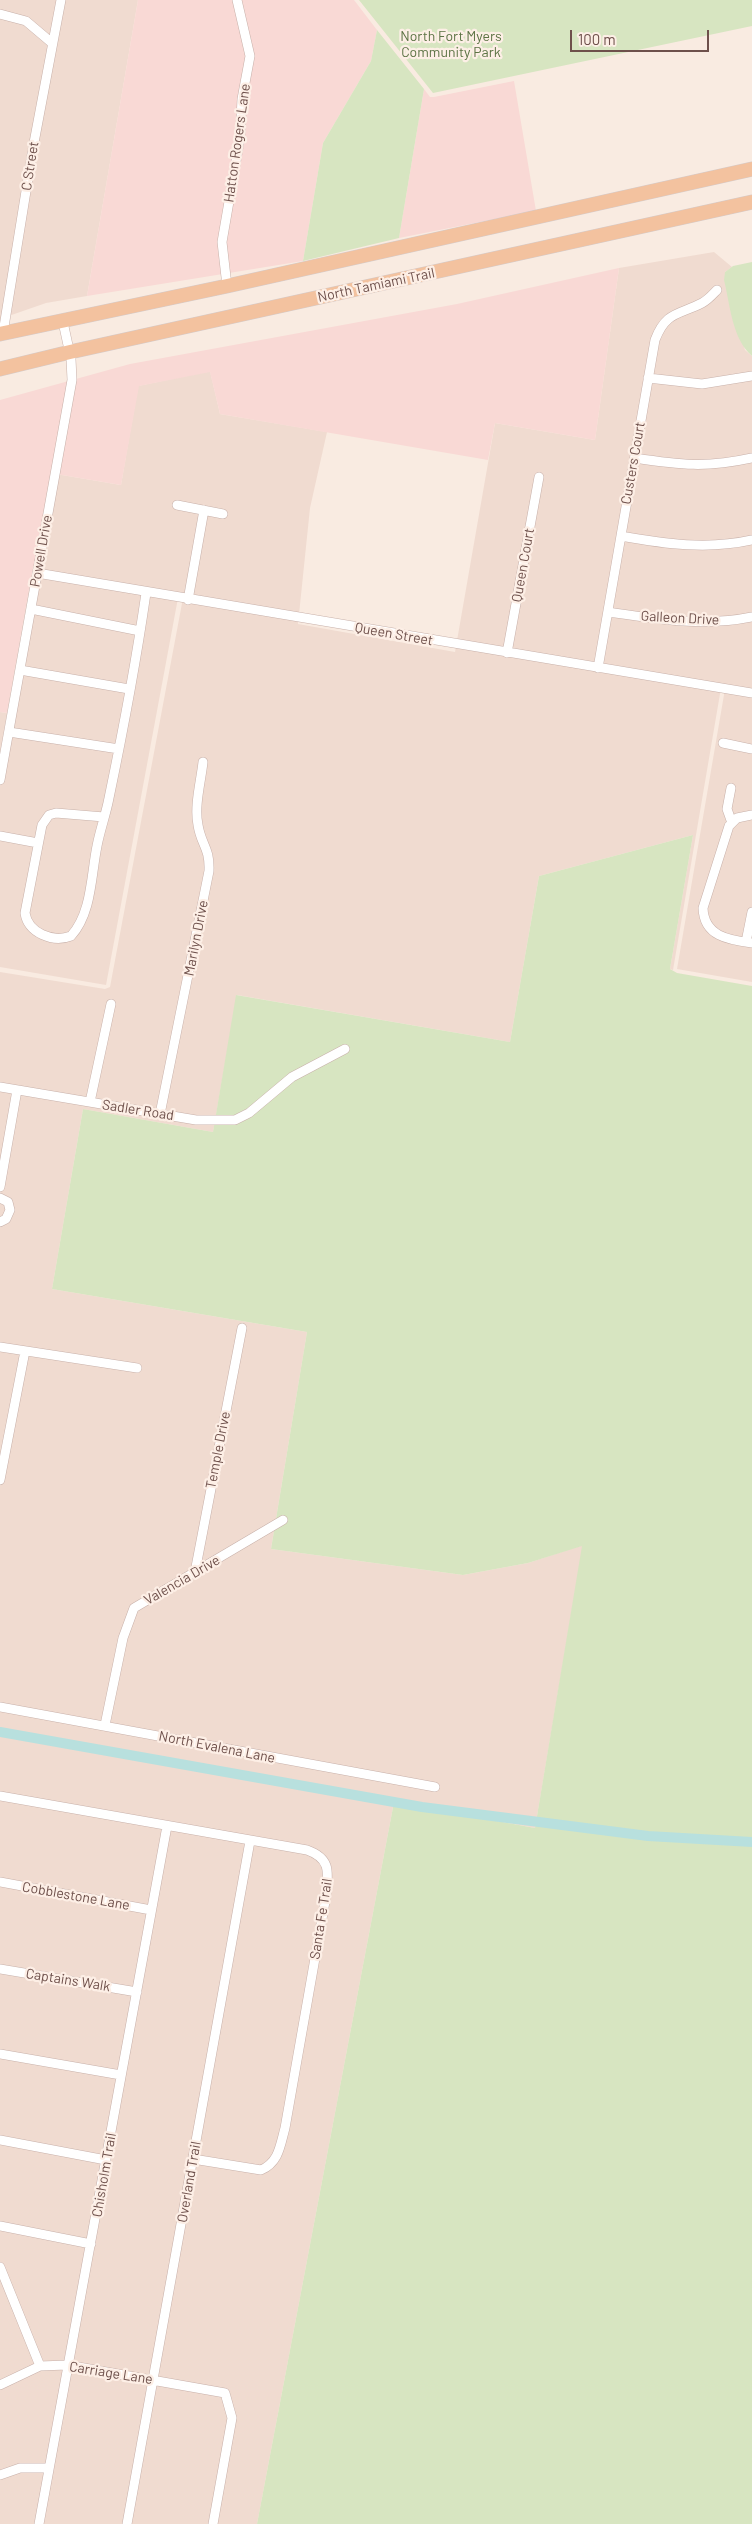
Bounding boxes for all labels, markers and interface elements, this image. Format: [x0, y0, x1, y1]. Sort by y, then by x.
scale bar [572, 20, 711, 52]
park label: North Fort Myers Community Park [400, 28, 502, 60]
text: 100 m [578, 30, 616, 48]
street label: Hatton Rogers Lane [220, 82, 254, 204]
street label: C Street [18, 140, 42, 192]
street label: North Tamiami Trail [316, 264, 436, 306]
street label: Custers Court [617, 420, 649, 506]
street label: Powell Drive [26, 514, 56, 588]
street label: Queen Court [508, 527, 538, 603]
street label: Galleon Drive [640, 608, 720, 628]
street label: Queen Street [354, 619, 434, 649]
street label: Marilyn Drive [180, 899, 212, 977]
street label: Sadler Road [101, 1096, 175, 1124]
street label: Temple Drive [202, 1410, 234, 1490]
street label: Valencia Drive [141, 1552, 223, 1608]
street label: North Evalena Lane [157, 1727, 277, 1767]
street label: Santa Fe Trail [306, 1877, 336, 1961]
street label: Cobblestone Lane [21, 1878, 131, 1914]
street label: Captains Walk [25, 1965, 111, 1995]
street label: Chisholm Trail [88, 2132, 120, 2218]
street label: Overland Trail [174, 2140, 204, 2224]
street label: Carriage Lane [68, 2358, 154, 2388]

